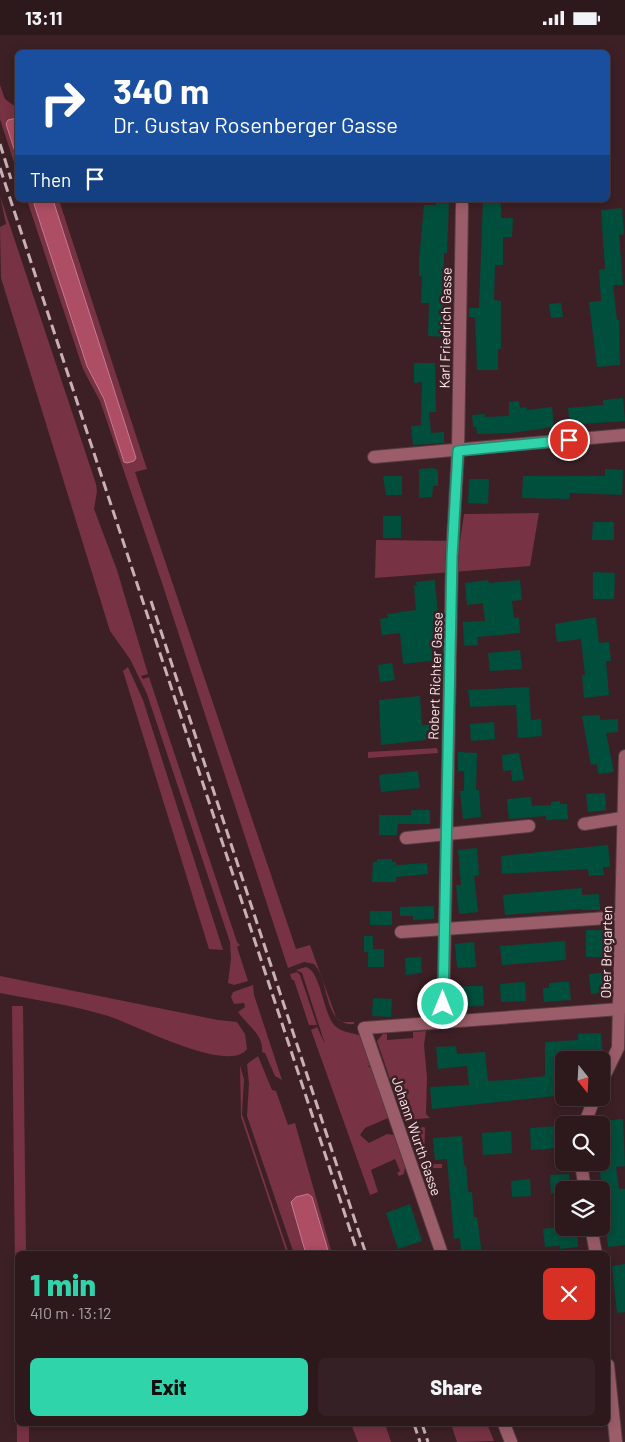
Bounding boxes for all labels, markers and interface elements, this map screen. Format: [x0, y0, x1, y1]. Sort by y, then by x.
text: 13:11 [25, 6, 63, 29]
text: 340 m [113, 69, 209, 111]
icon: right [30, 70, 95, 135]
text: Dr. Gustav Rosenberger Gasse [113, 111, 398, 137]
icon: arrive [81, 165, 109, 193]
text: Then [30, 168, 71, 191]
street label: Karl Friedrich Gasse [435, 267, 455, 389]
pin [548, 419, 590, 461]
icon: arrive [555, 426, 583, 454]
street label: Robert Richter Gasse [424, 612, 446, 740]
street label: Ober Bregarten [597, 905, 615, 999]
position arrow [416, 977, 468, 1029]
north arrow [555, 1051, 610, 1106]
map controls [555, 1051, 610, 1236]
street label: Johann Wurth Gasse [389, 1074, 445, 1198]
button: search [555, 1116, 610, 1171]
button: layers [555, 1181, 610, 1236]
text: 1 min [30, 1266, 96, 1302]
button: close [543, 1268, 595, 1320]
text: 410 m · 13:12 [30, 1303, 112, 1322]
button: Exit [30, 1358, 308, 1416]
button: Share [318, 1358, 595, 1416]

